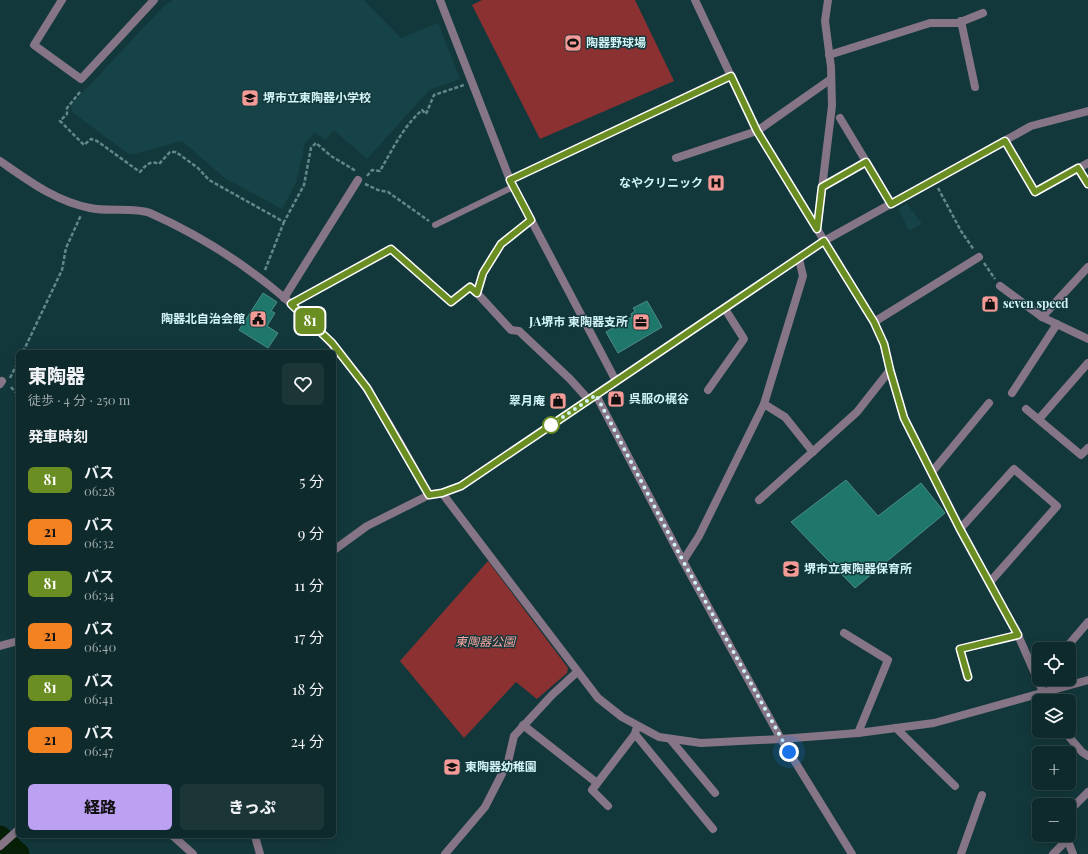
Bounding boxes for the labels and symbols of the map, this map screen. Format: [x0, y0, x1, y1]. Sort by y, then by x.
sports icon: 陶器野球場 [563, 33, 583, 53]
place label: 陶器野球場 [586, 34, 646, 50]
school or university icon: 堺市立東陶器小学校 [240, 88, 260, 108]
place label: 堺市立東陶器小学校 [263, 89, 371, 105]
hospital icon: なやクリニック [706, 173, 726, 193]
place label: なやクリニック [619, 174, 703, 190]
shop icon: seven speed [980, 294, 1000, 314]
place label: seven speed [1003, 295, 1069, 311]
line badge: 81 [292, 308, 328, 334]
public building icon: 陶器北自治会館 [248, 309, 268, 329]
place label: 陶器北自治会館 [161, 310, 245, 326]
office icon: JA堺市 東陶器支所 [631, 312, 651, 332]
place label: JA堺市 東陶器支所 [528, 313, 628, 329]
shop icon: 呉服の梶谷 [606, 389, 626, 409]
place label: 呉服の梶谷 [629, 390, 689, 406]
shop icon: 翠月庵 [548, 391, 568, 411]
place label: 翠月庵 [509, 392, 545, 408]
unlabelled marker [542, 416, 560, 434]
school or university icon: 堺市立東陶器保育所 [781, 559, 801, 579]
place label: 堺市立東陶器保育所 [804, 560, 912, 576]
park label: 東陶器公園 [455, 633, 517, 649]
your location [779, 742, 799, 762]
school or university icon: 東陶器幼稚園 [442, 757, 462, 777]
place label: 東陶器幼稚園 [465, 758, 537, 774]

